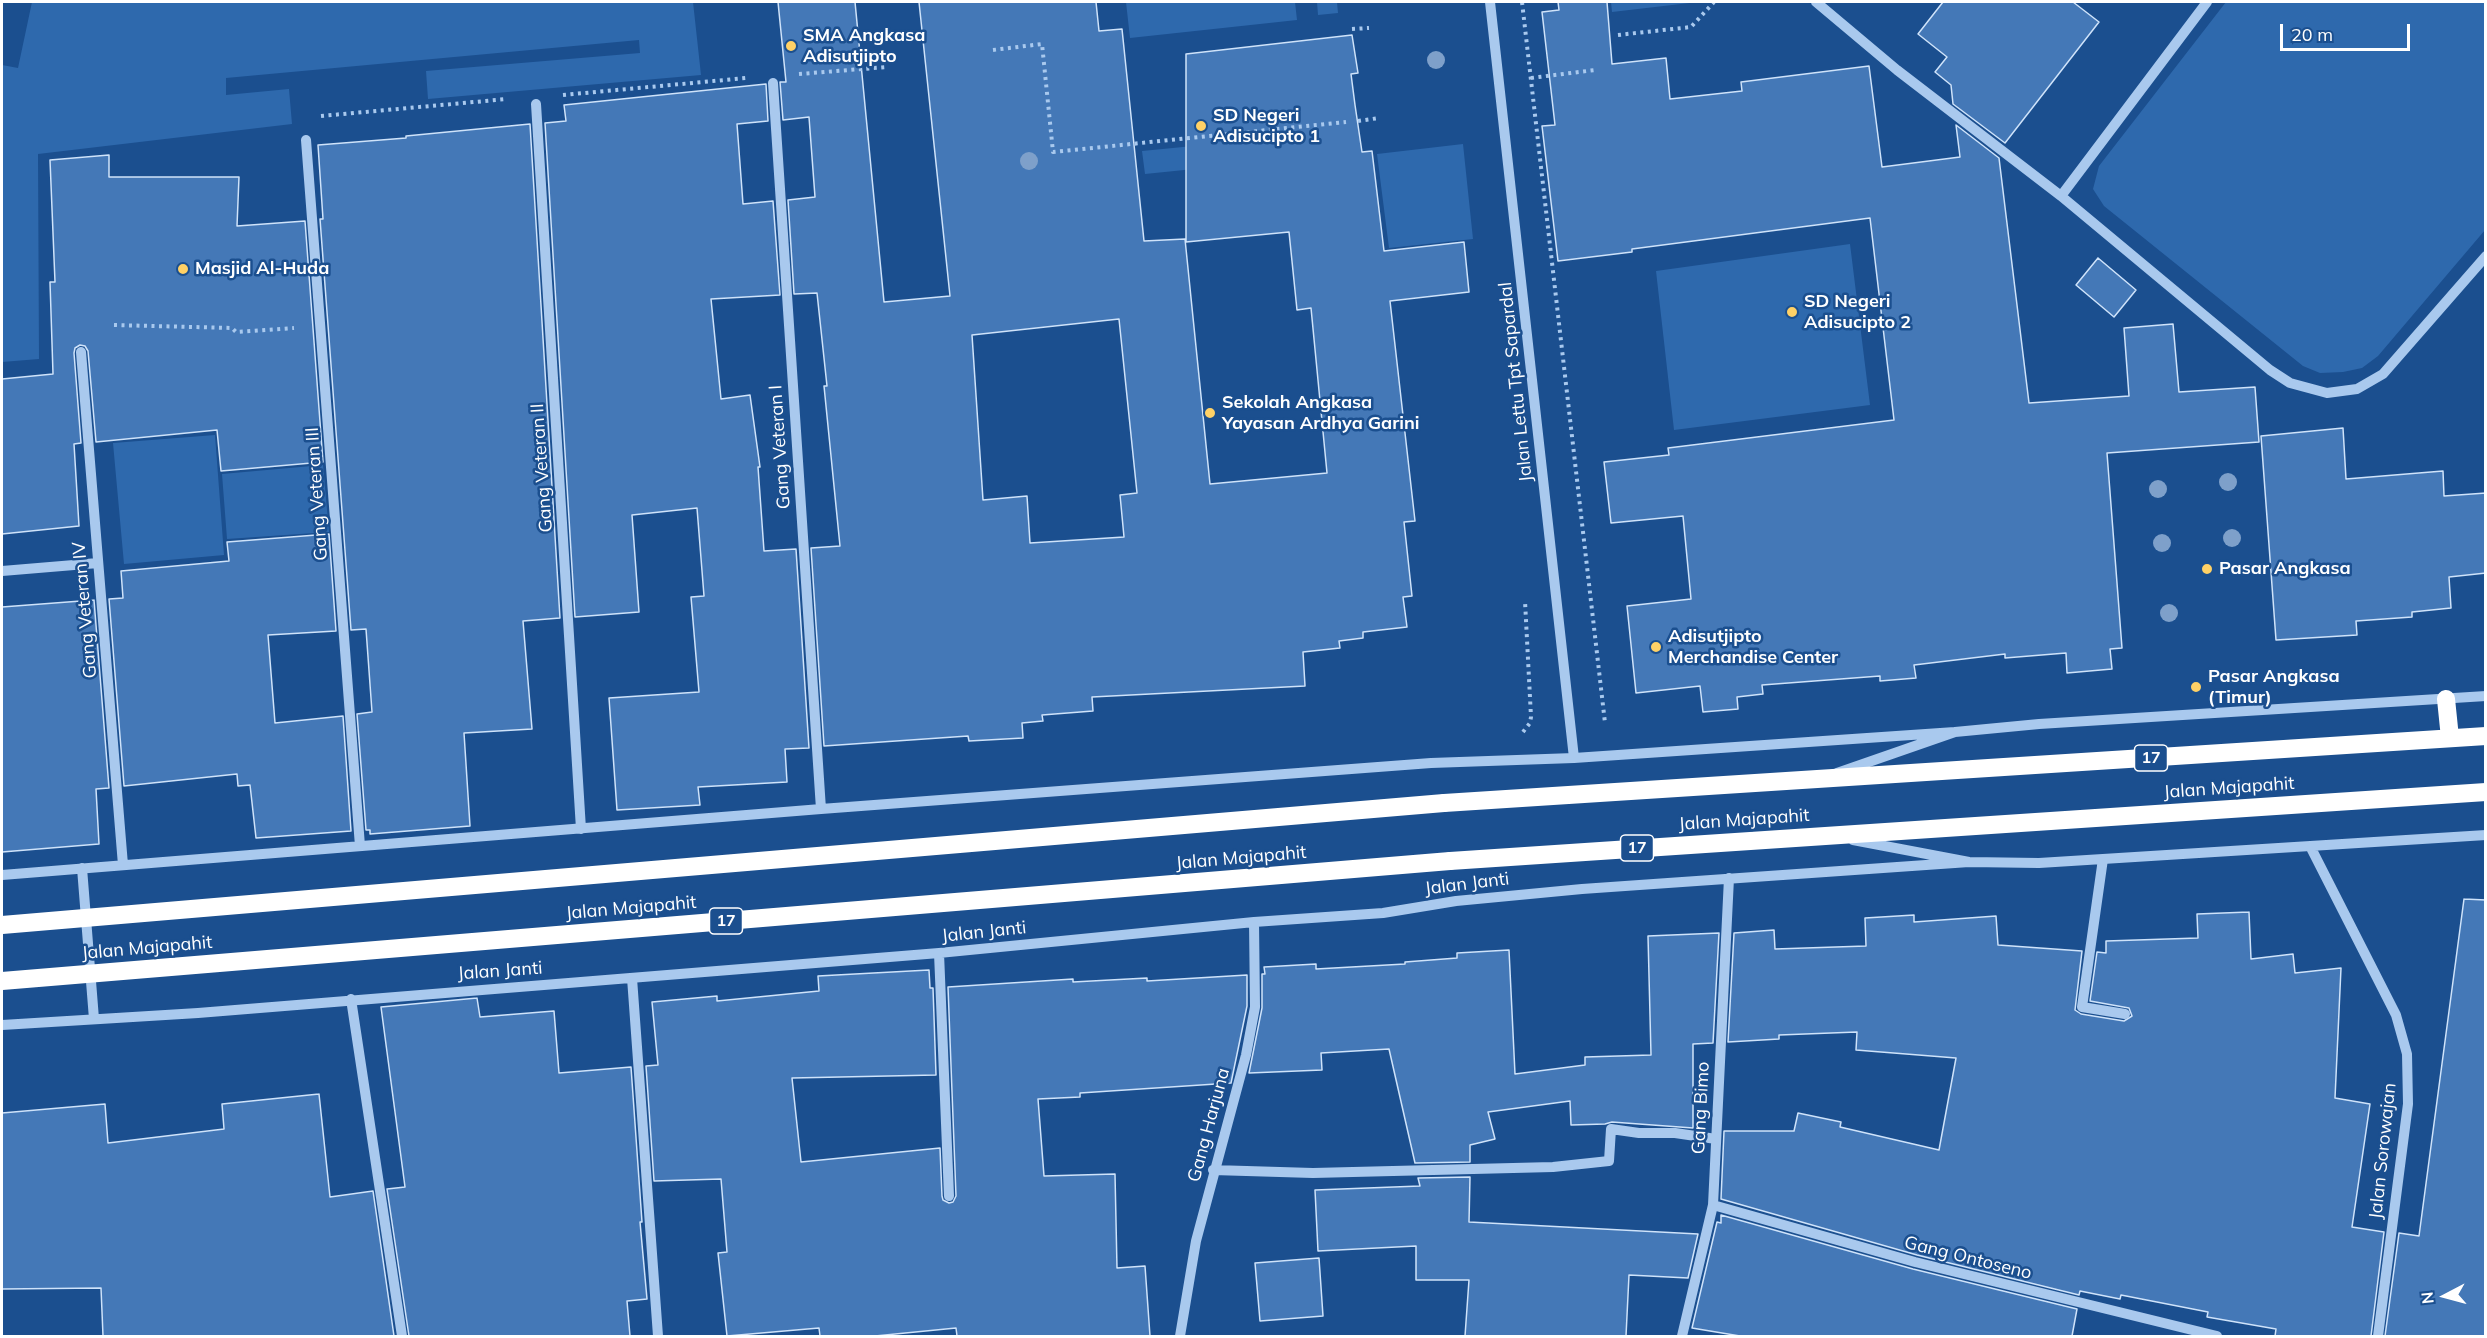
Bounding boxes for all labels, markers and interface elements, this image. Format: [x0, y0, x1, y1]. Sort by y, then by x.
scale bar [2283, 12, 2414, 50]
text: 20 m [2291, 23, 2333, 46]
place label: SMA Angkasa Adisutjipto [803, 25, 925, 68]
marker: SMA Angkasa Adisutjipto [784, 39, 798, 53]
place label: SD Negeri Adisucipto 1 [1213, 105, 1320, 148]
marker: SD Negeri Adisucipto 1 [1194, 119, 1208, 133]
place label: Masjid Al-Huda [195, 258, 329, 280]
marker: Masjid Al-Huda [176, 262, 190, 276]
street label: Jalan Lettu Tpt Sapardal [1495, 281, 1537, 483]
place label: SD Negeri Adisucipto 2 [1804, 291, 1911, 334]
marker: SD Negeri Adisucipto 2 [1785, 305, 1799, 319]
street label: Gang Veteran I [765, 384, 795, 510]
place label: Sekolah Angkasa Yayasan Ardhya Garini [1222, 392, 1420, 434]
street label: Gang Veteran II [527, 403, 557, 533]
marker: Sekolah Angkasa Yayasan Ardhya Garini [1203, 406, 1217, 420]
street label: Gang Veteran III [302, 426, 332, 562]
street label: Gang Veteran IV [68, 541, 102, 679]
place label: Pasar Angkasa [2219, 558, 2351, 580]
marker: Pasar Angkasa [2200, 562, 2214, 576]
place label: Adisutjipto Merchandise Center [1668, 626, 1838, 668]
marker: Adisutjipto Merchandise Center [1649, 640, 1663, 654]
place label: Pasar Angkasa (Timur) [2208, 666, 2340, 708]
marker: Pasar Angkasa (Timur) [2189, 680, 2203, 694]
road number: 17 [2134, 745, 2168, 771]
street label: Jalan Majapahit [2163, 773, 2295, 803]
street label: Jalan Majapahit [1678, 805, 1810, 835]
road number: 17 [1620, 835, 1654, 861]
street label: Jalan Majapahit [1175, 842, 1307, 874]
street label: Jalan Janti [1424, 868, 1510, 900]
street label: Jalan Majapahit [565, 892, 697, 924]
road number: 17 [710, 908, 742, 934]
street label: Jalan Janti [941, 917, 1027, 947]
street label: Jalan Majapahit [81, 932, 213, 964]
street label: Jalan Janti [457, 957, 543, 985]
street label: Gang Bimo [1688, 1061, 1714, 1155]
street label: Gang Harjuna [1183, 1066, 1235, 1184]
street label: Jalan Sorowajan [2365, 1082, 2401, 1220]
street label: Gang Ontoseno [1902, 1232, 2034, 1284]
north arrow [2415, 1266, 2475, 1326]
text: N [2417, 1291, 2438, 1305]

